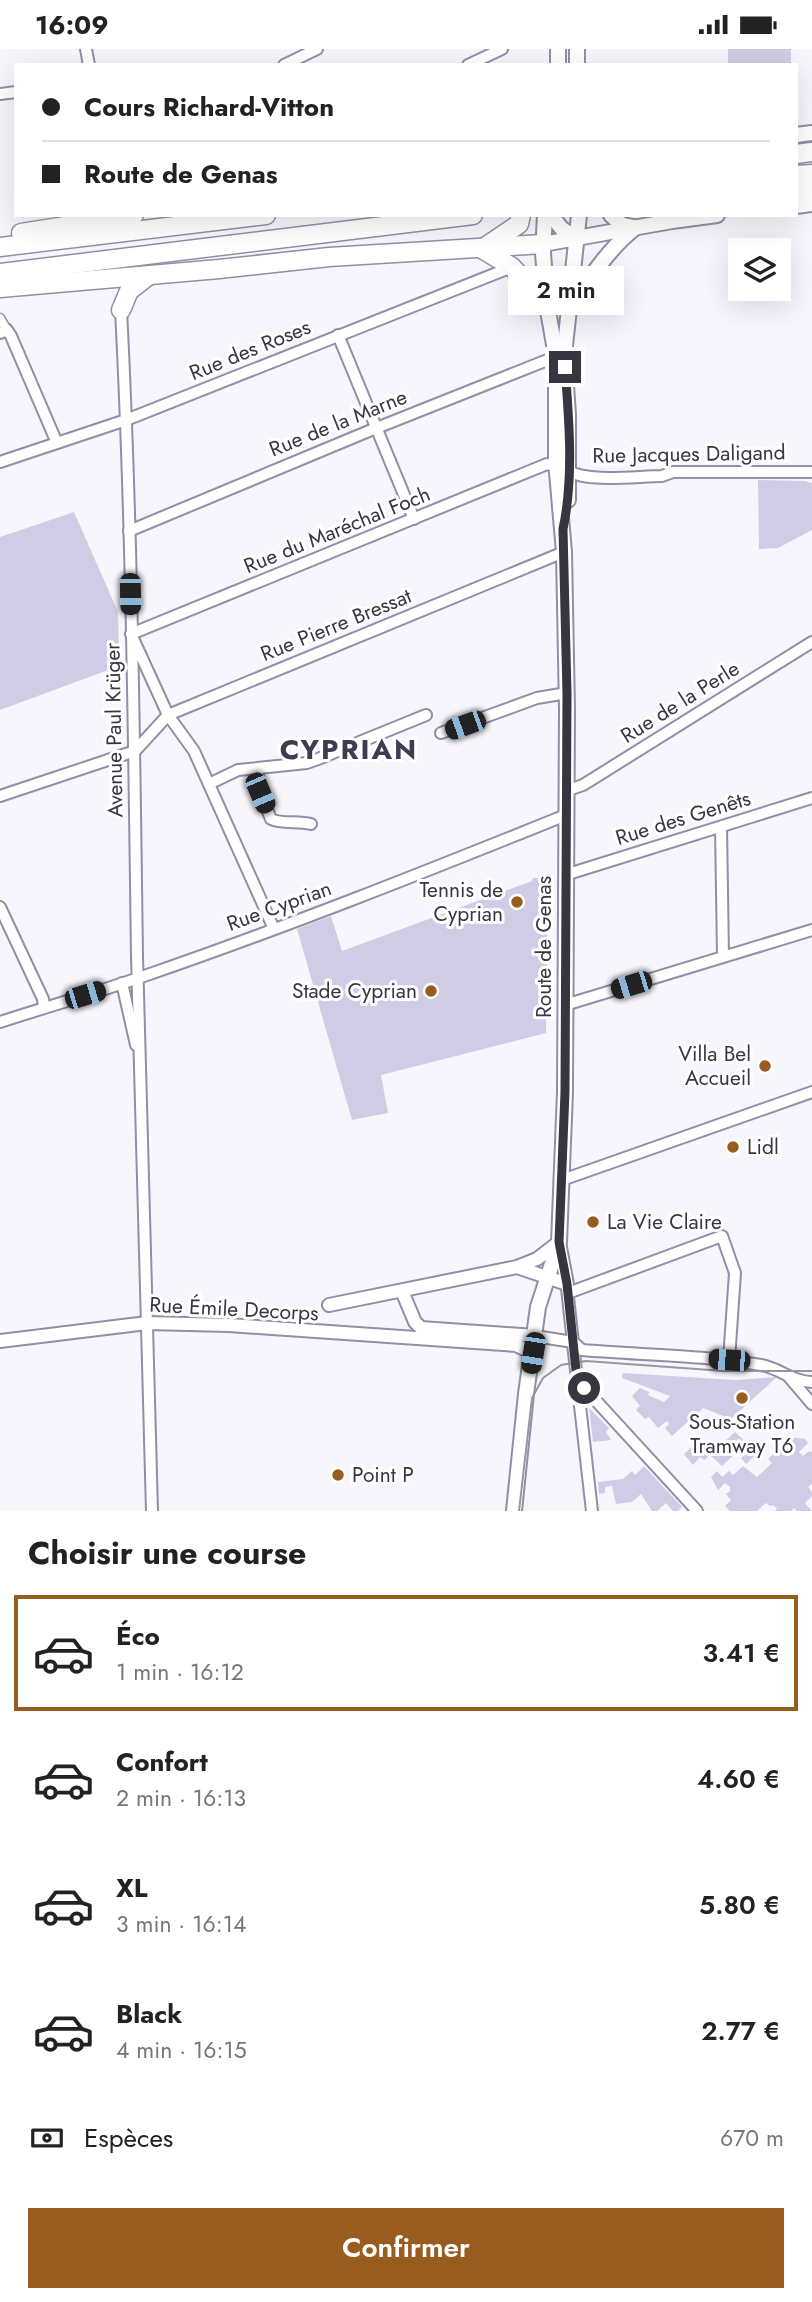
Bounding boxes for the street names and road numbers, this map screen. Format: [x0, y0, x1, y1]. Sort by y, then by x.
street label: Rue des Roses [185, 312, 315, 388]
street label: Rue de la Marne [265, 382, 412, 464]
street label: Rue Jacques Daligand [592, 437, 786, 471]
street label: Rue du Maréchal Foch [239, 479, 435, 581]
street label: Rue Pierre Bressat [256, 581, 416, 669]
street label: Avenue Paul Krüger [97, 641, 131, 818]
street label: Rue de la Perle [615, 653, 745, 750]
street label: Rue des Genêts [612, 783, 754, 853]
street label: Rue Cyprian [223, 873, 335, 939]
street label: Route de Genas [529, 876, 559, 1018]
street label: Rue Émile Decorps [149, 1290, 319, 1328]

